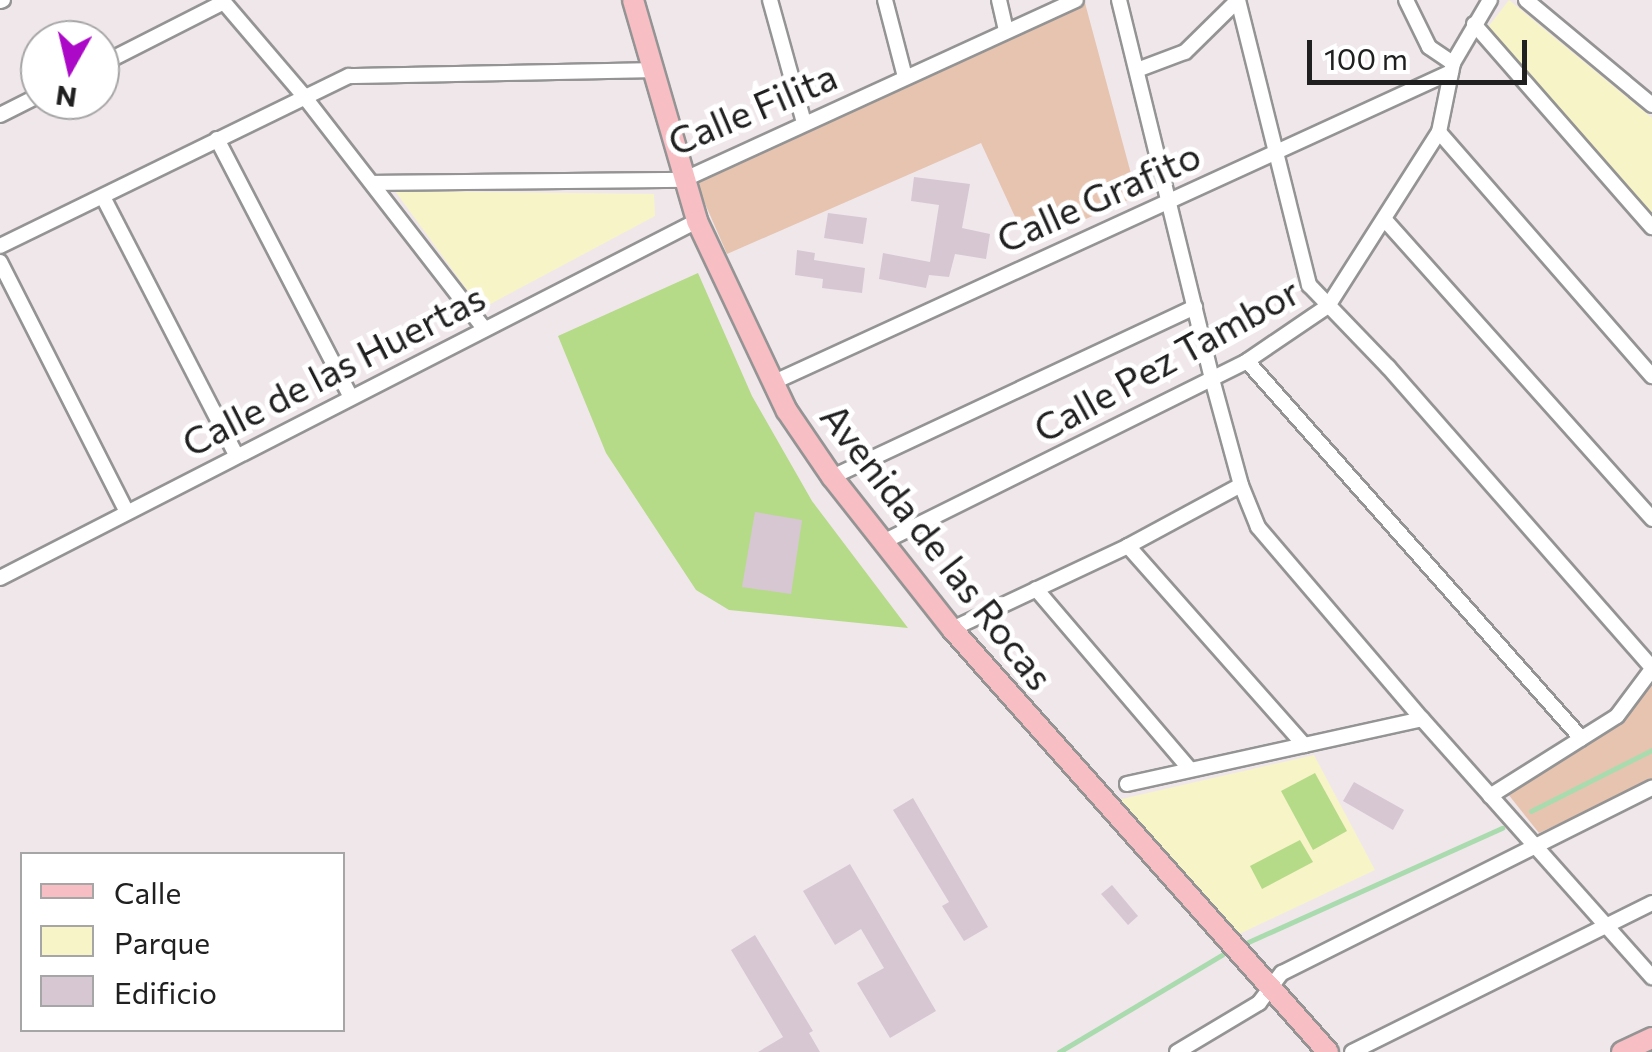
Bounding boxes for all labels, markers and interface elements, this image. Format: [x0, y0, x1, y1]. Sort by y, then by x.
north arrow [20, 20, 120, 120]
scale bar [1312, 20, 1532, 82]
text: 100 m [1324, 39, 1408, 76]
street label: Calle Filita [661, 52, 843, 164]
text: N [53, 79, 79, 116]
street label: Calle Grafito [989, 131, 1207, 261]
street label: Calle Pez Tambor [1025, 267, 1307, 451]
street label: Calle de las Huertas [174, 273, 492, 465]
street label: Avenida de las Rocas [812, 394, 1064, 698]
legend [20, 852, 345, 1032]
text: Calle [114, 873, 181, 910]
text: Parque [114, 923, 210, 960]
text: Edificio [114, 973, 217, 1010]

